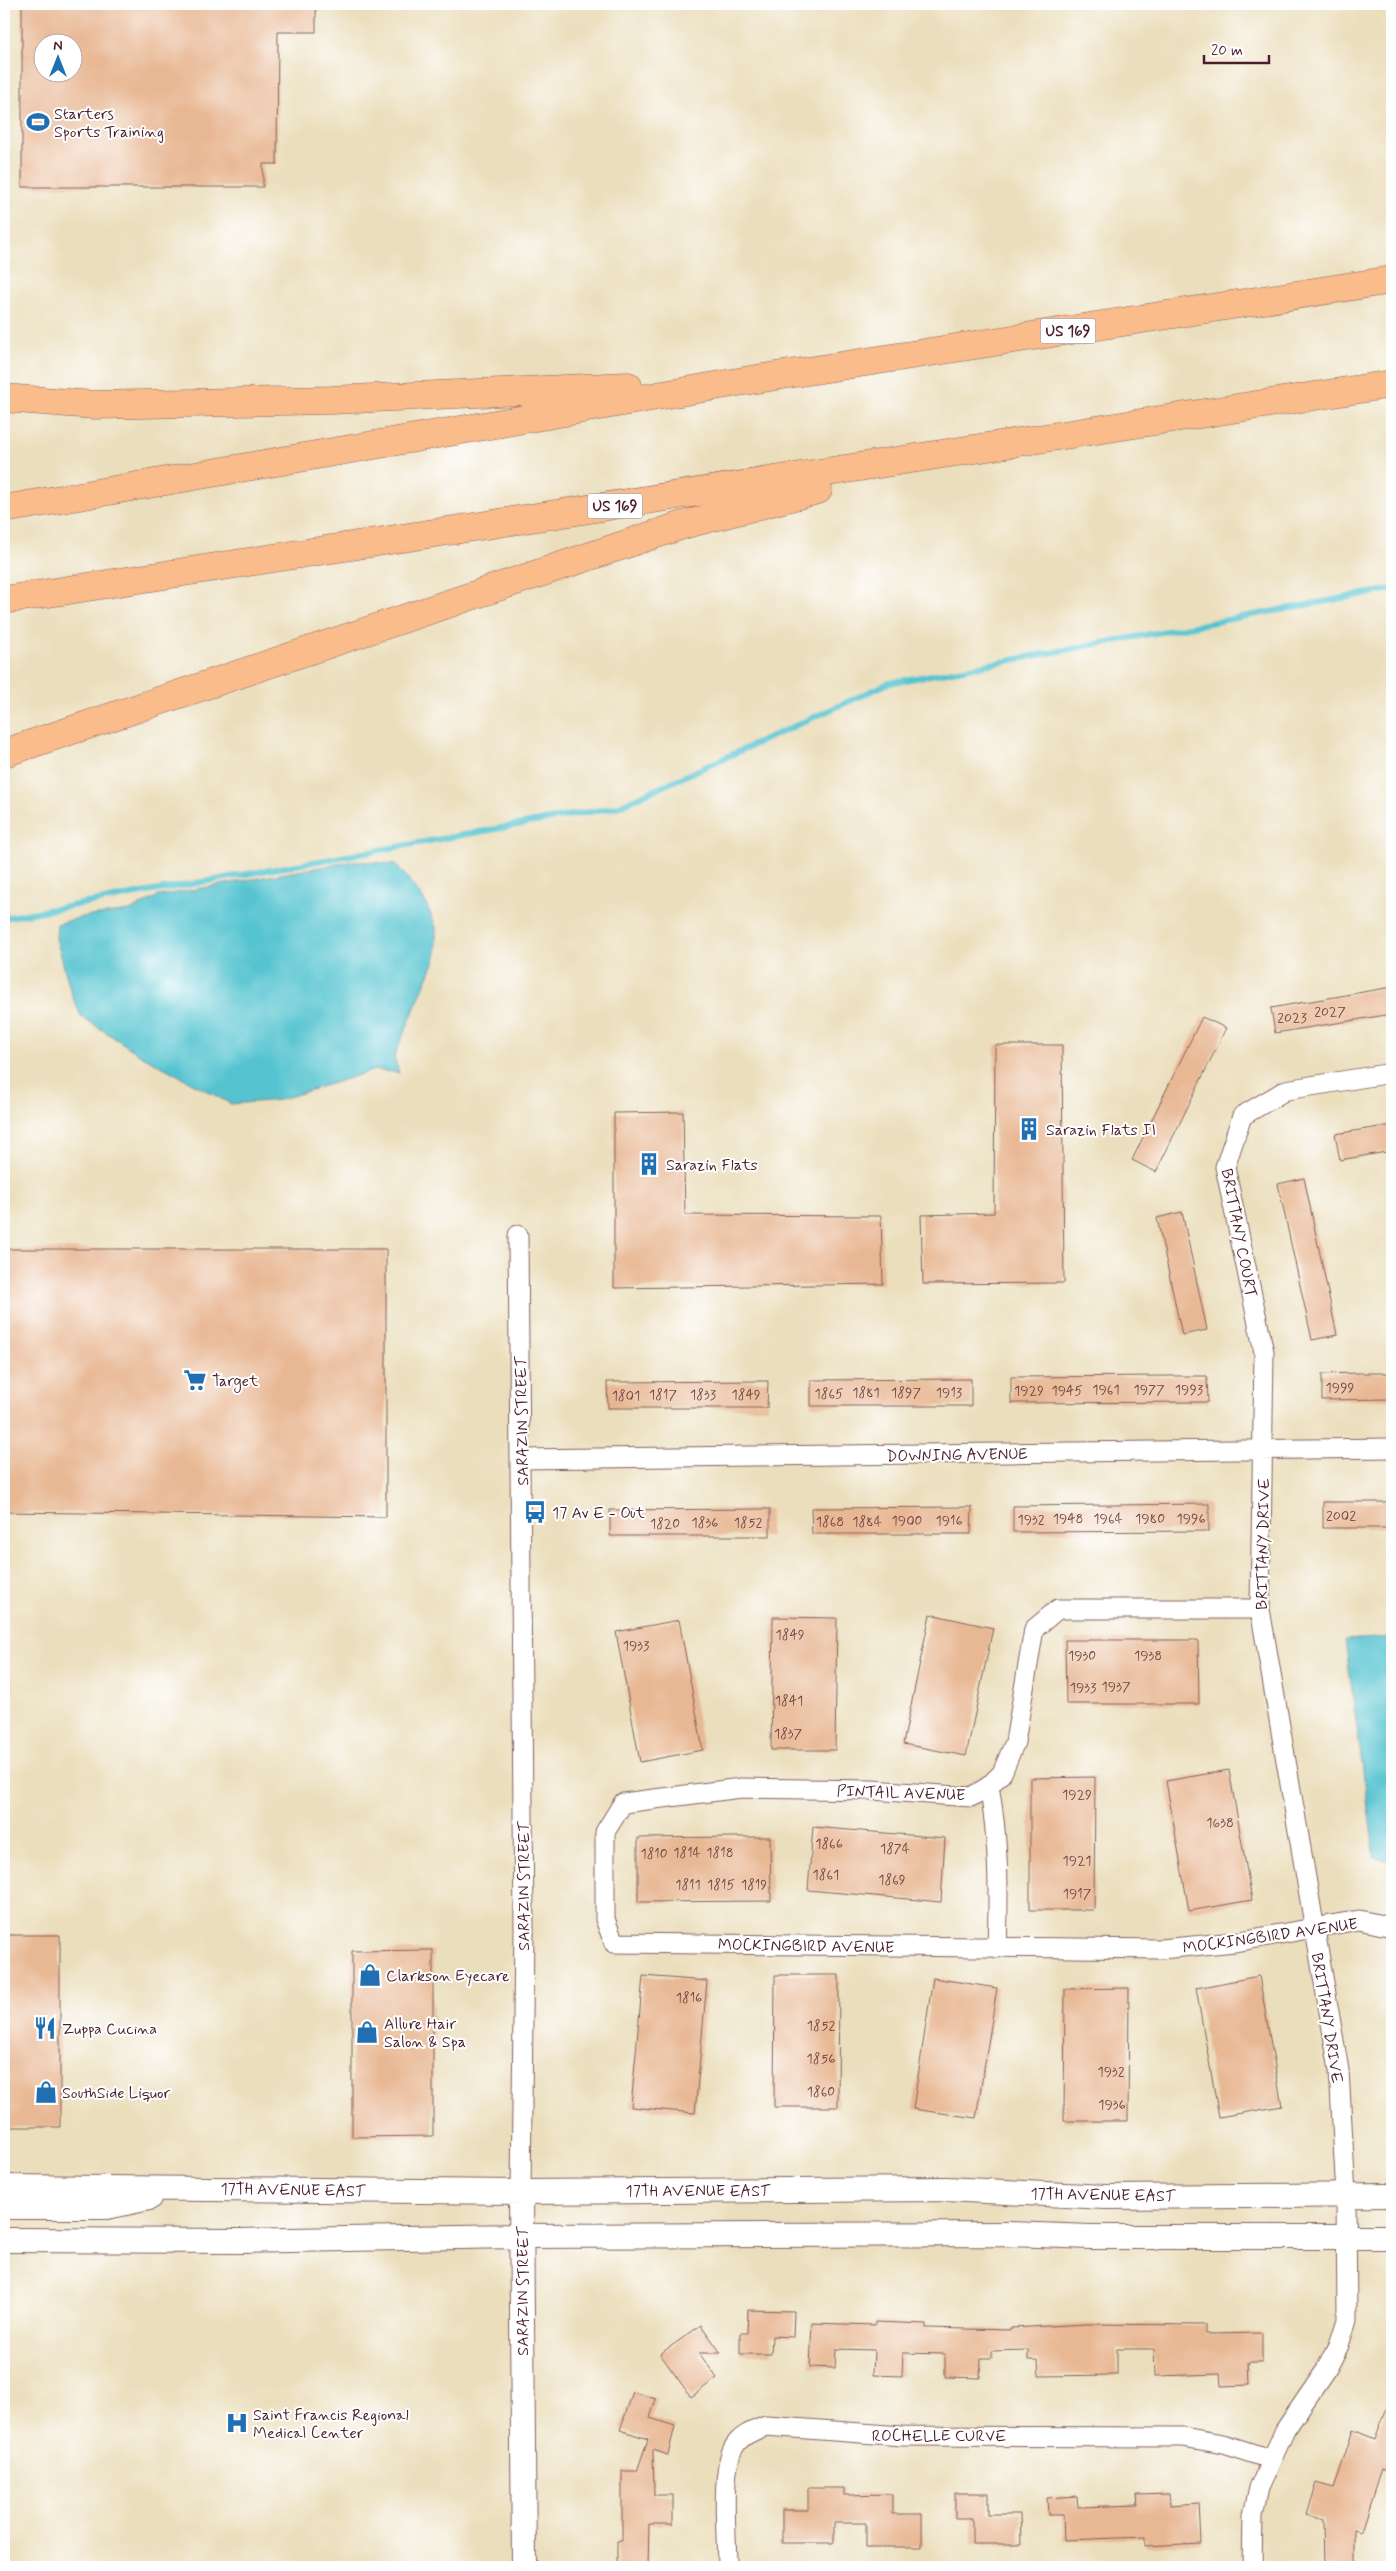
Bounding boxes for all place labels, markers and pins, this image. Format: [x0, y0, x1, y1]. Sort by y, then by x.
place label: Starters Sports Training [54, 104, 164, 143]
sports icon: Starters Sports Training [25, 109, 51, 135]
building icon: Sarazin Flats II [1016, 1116, 1042, 1142]
place label: Sarazin Flats II [1046, 1120, 1156, 1141]
building icon: Sarazin Flats [636, 1151, 662, 1177]
place label: Sarazin Flats [666, 1155, 758, 1176]
supermarket icon: Target [182, 1367, 208, 1393]
place label: Target [212, 1371, 259, 1393]
bus stop icon: 17 Av E - Out [522, 1499, 548, 1525]
place label: 17 Av E - Out [552, 1503, 645, 1524]
shop icon: Clarkson Eyecare [357, 1962, 383, 1988]
place label: Clarkson Eyecare [386, 1966, 510, 1987]
place label: Allure Hair Salon & Spa [384, 2014, 466, 2053]
restaurant icon: Zuppa Cucina [32, 2015, 58, 2041]
place label: Zuppa Cucina [62, 2019, 157, 2040]
shop icon: Allure Hair Salon & Spa [354, 2019, 380, 2045]
shop icon: SouthSide Liquor [33, 2079, 59, 2105]
place label: SouthSide Liquor [62, 2083, 171, 2104]
place label: Saint Francis Regional Medical Center [253, 2405, 409, 2444]
hospital icon: Saint Francis Regional Medical Center [224, 2410, 250, 2436]

